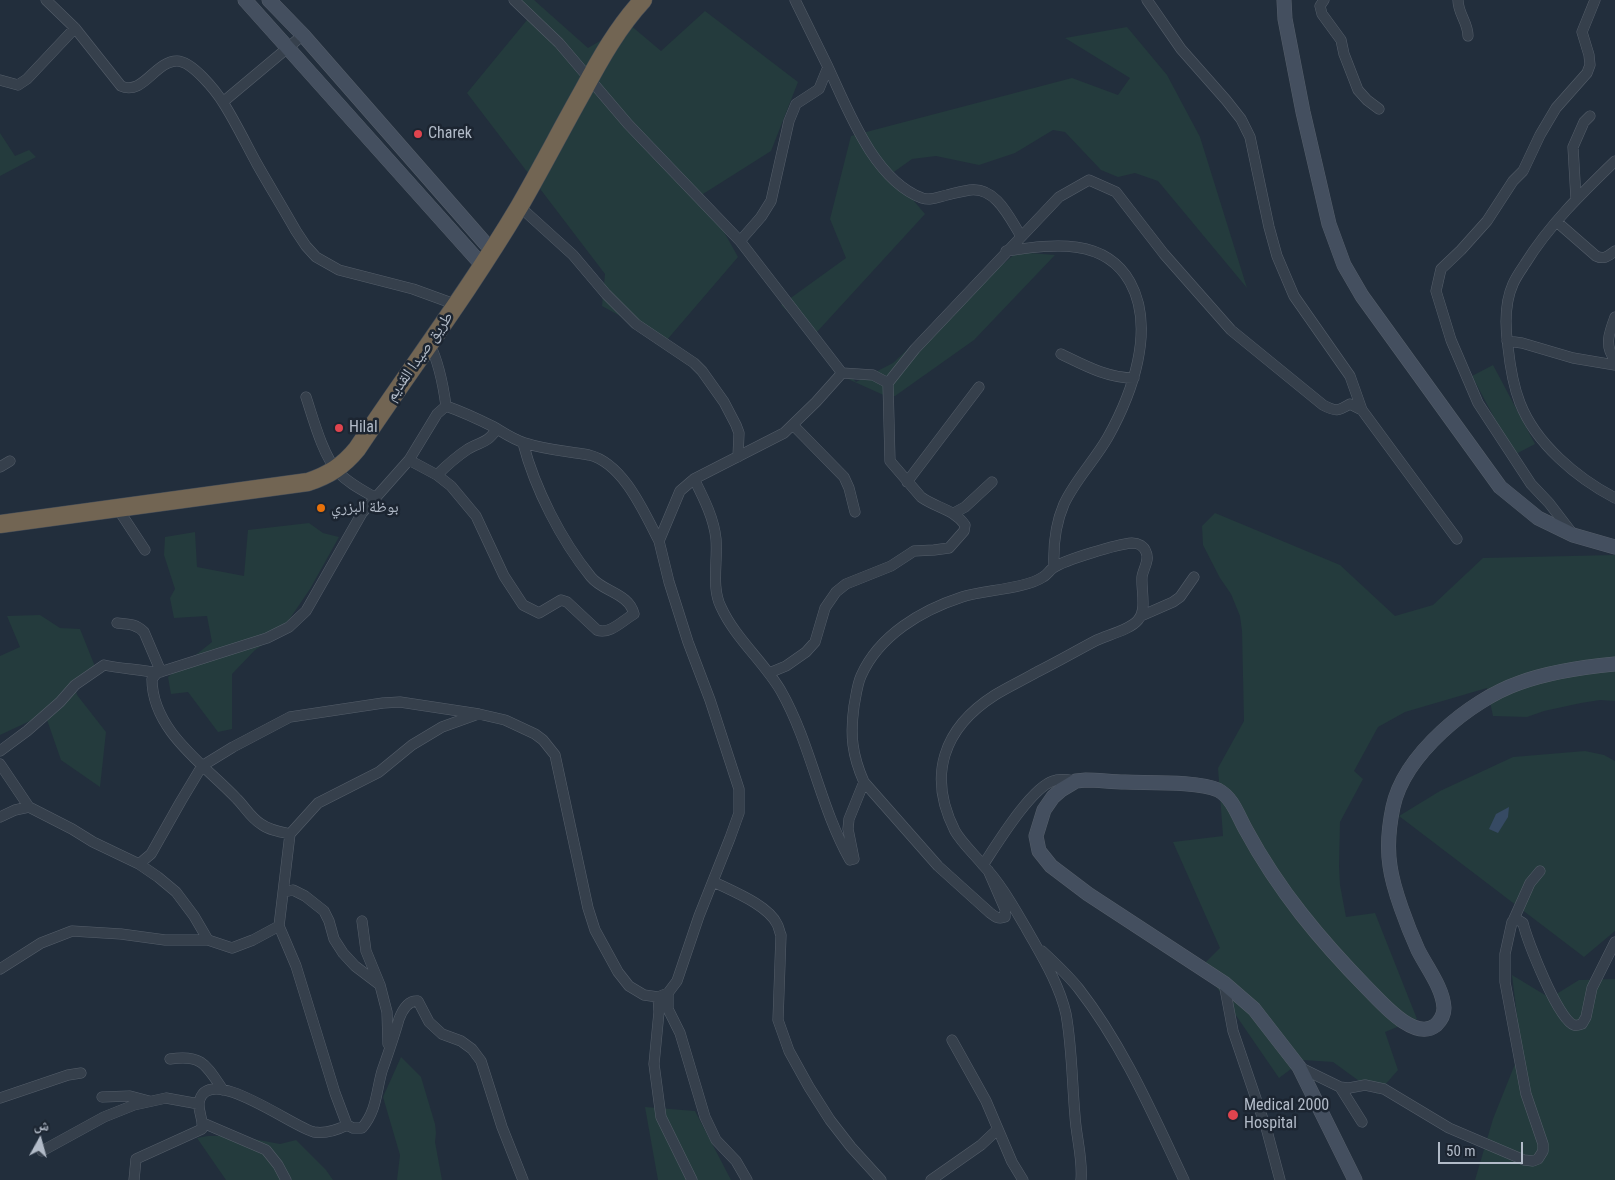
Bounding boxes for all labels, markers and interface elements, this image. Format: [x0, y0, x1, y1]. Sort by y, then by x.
place label: Charek [428, 124, 472, 144]
marker: Charek [412, 128, 424, 140]
street label: طريق صيدا القديم [382, 309, 458, 405]
place label: Hilal [349, 418, 378, 438]
marker: Hilal [333, 422, 345, 434]
place label: بوظة البزري [331, 498, 399, 518]
marker: بوظة البزري [315, 502, 327, 514]
place label: Medical 2000 Hospital [1244, 1096, 1329, 1134]
marker: Medical 2000 Hospital [1226, 1108, 1240, 1122]
north arrow [15, 1115, 65, 1165]
text: ش [33, 1116, 50, 1134]
scale bar [1440, 1132, 1525, 1164]
text: 50 m [1446, 1142, 1476, 1160]

